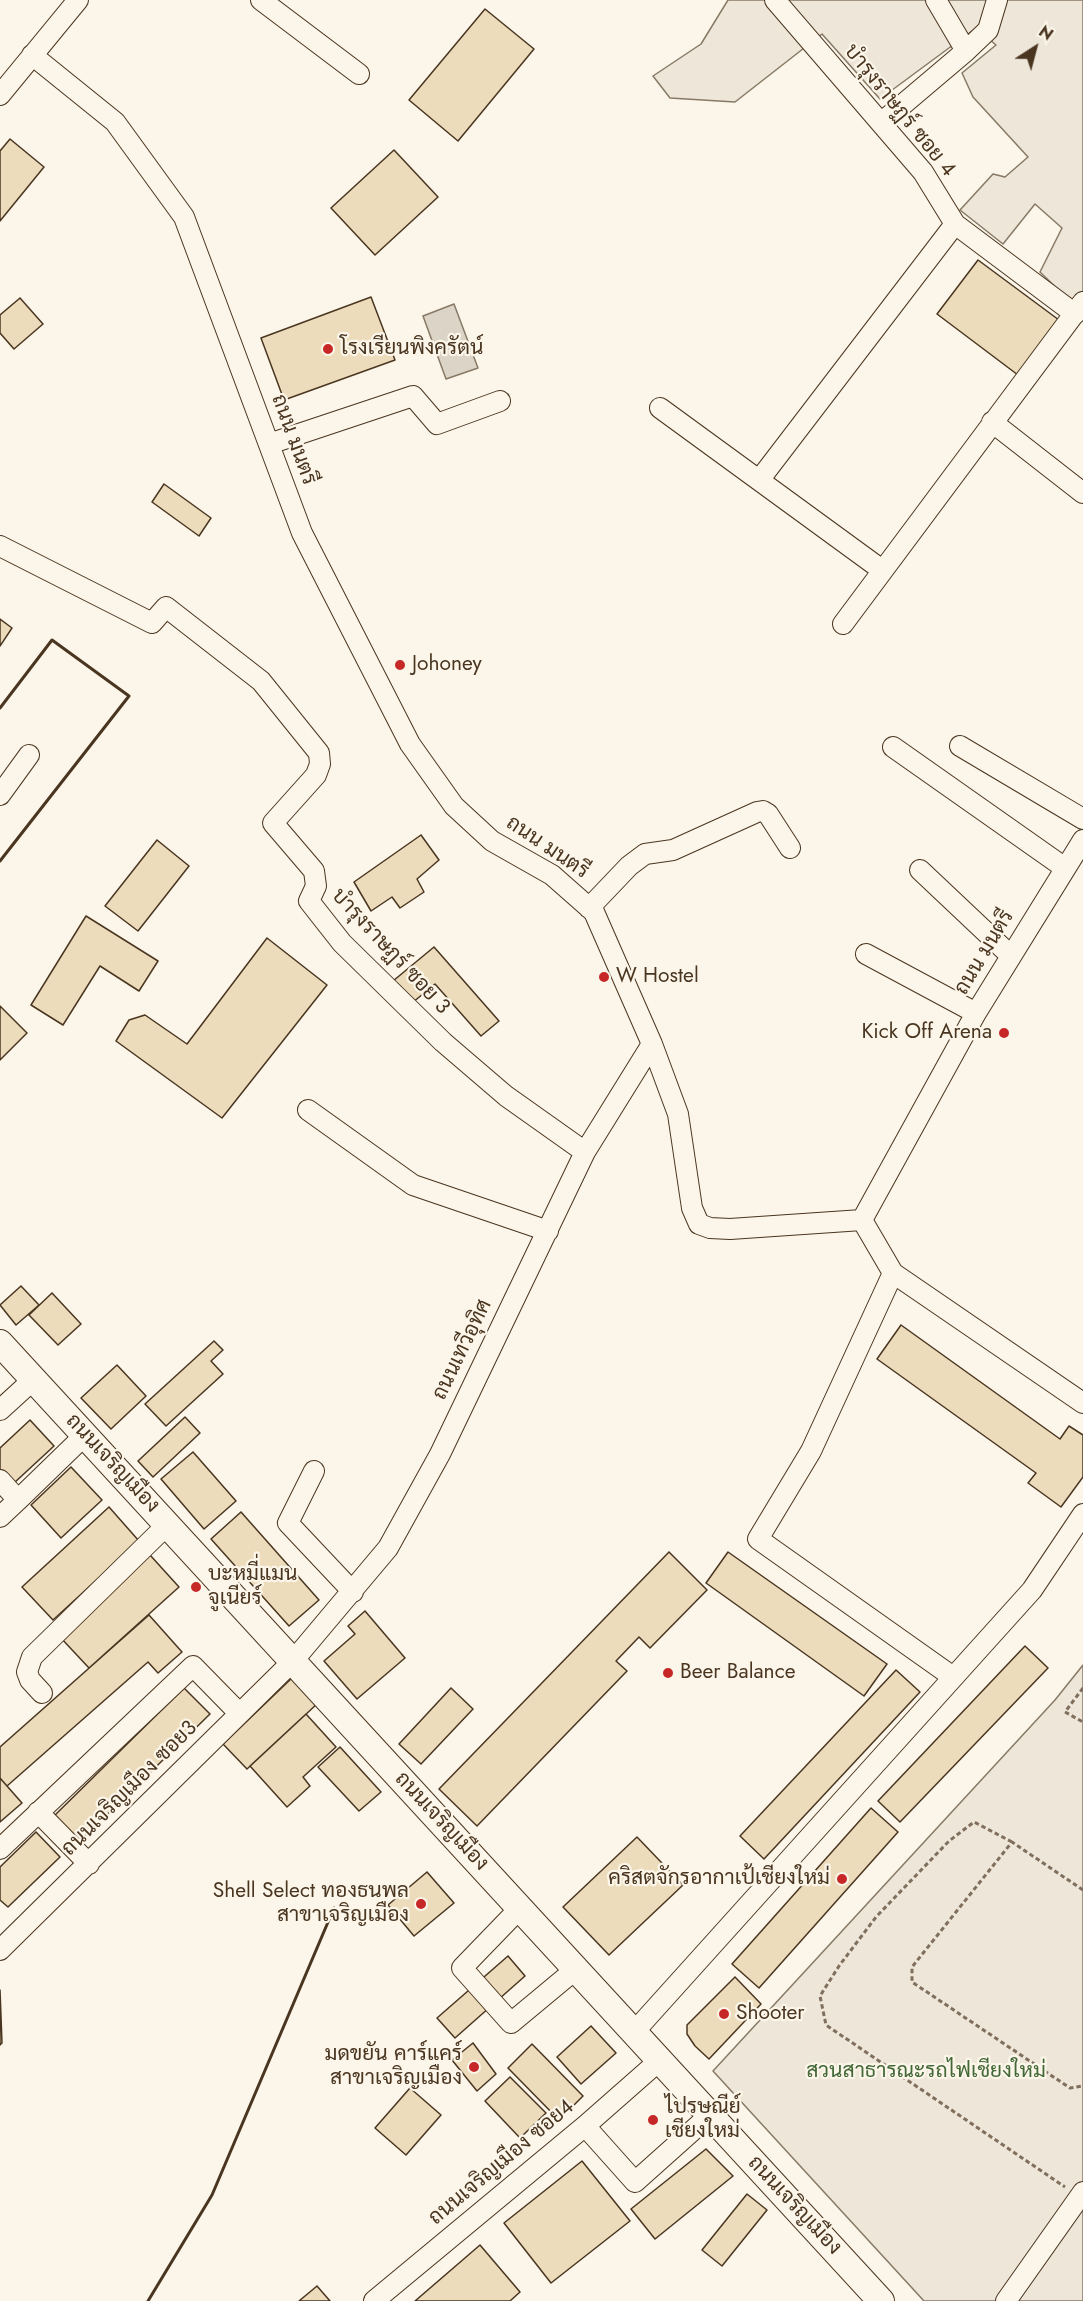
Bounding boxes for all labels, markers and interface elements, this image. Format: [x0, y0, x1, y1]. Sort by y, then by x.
north arrow [1005, 18, 1065, 78]
text: N [1034, 20, 1058, 46]
street label: บำรุงราษฏร์ ซอย 4 [838, 40, 960, 182]
place label: โรงเรียนพิงครัตน์ [340, 336, 483, 362]
marker: โรงเรียนพิงครัตน์ [321, 342, 335, 356]
street label: ถนน มนตรี [265, 391, 321, 489]
place label: Johoney [412, 652, 482, 678]
marker: Johoney [393, 658, 407, 672]
street label: ถนน มนตรี [501, 811, 593, 885]
street label: บำรุงราษฏร์ ซอย 3 [325, 884, 455, 1020]
street label: ถนน มนตรี [950, 906, 1020, 1000]
place label: W Hostel [616, 964, 699, 990]
marker: W Hostel [597, 970, 611, 984]
place label: Kick Off Arena [862, 1020, 992, 1046]
marker: Kick Off Arena [997, 1026, 1011, 1040]
street label: ถนนเทวีอุทิศ [428, 1296, 498, 1404]
street label: ถนนเจริญเมือง [60, 1409, 164, 1519]
place label: บะหมี่แมน จูเนียร์ [208, 1562, 297, 1612]
marker: บะหมี่แมน จูเนียร์ [189, 1580, 203, 1594]
place label: Beer Balance [680, 1660, 795, 1686]
marker: Beer Balance [661, 1666, 675, 1680]
street label: ถนนเจริญเมือง ซอย3 [57, 1716, 203, 1862]
street label: ถนนเจริญเมือง [389, 1767, 493, 1877]
place label: คริสตจักรอากาเป้เชียงใหม่ [608, 1866, 830, 1892]
marker: คริสตจักรอากาเป้เชียงใหม่ [835, 1872, 849, 1886]
place label: Shell Select ทองธนพล สาขาเจริญเมือง [213, 1879, 409, 1929]
marker: Shell Select ทองธนพล สาขาเจริญเมือง [414, 1897, 428, 1911]
place label: Shooter [736, 2001, 805, 2027]
marker: Shooter [717, 2007, 731, 2021]
place label: มดขยัน คาร์แคร์ สาขาเจริญเมือง [325, 2042, 462, 2092]
park label: สวนสาธารณะรถไฟเชียงใหม่ [806, 2059, 1046, 2085]
marker: มดขยัน คาร์แคร์ สาขาเจริญเมือง [467, 2060, 481, 2074]
street label: ถนนเจริญเมือง ซอย4 [424, 2095, 580, 2231]
place label: ไปรษณีย์ เชียงใหม่ [665, 2095, 741, 2145]
marker: ไปรษณีย์ เชียงใหม่ [646, 2113, 660, 2127]
street label: ถนนเจริญเมือง [742, 2151, 846, 2261]

